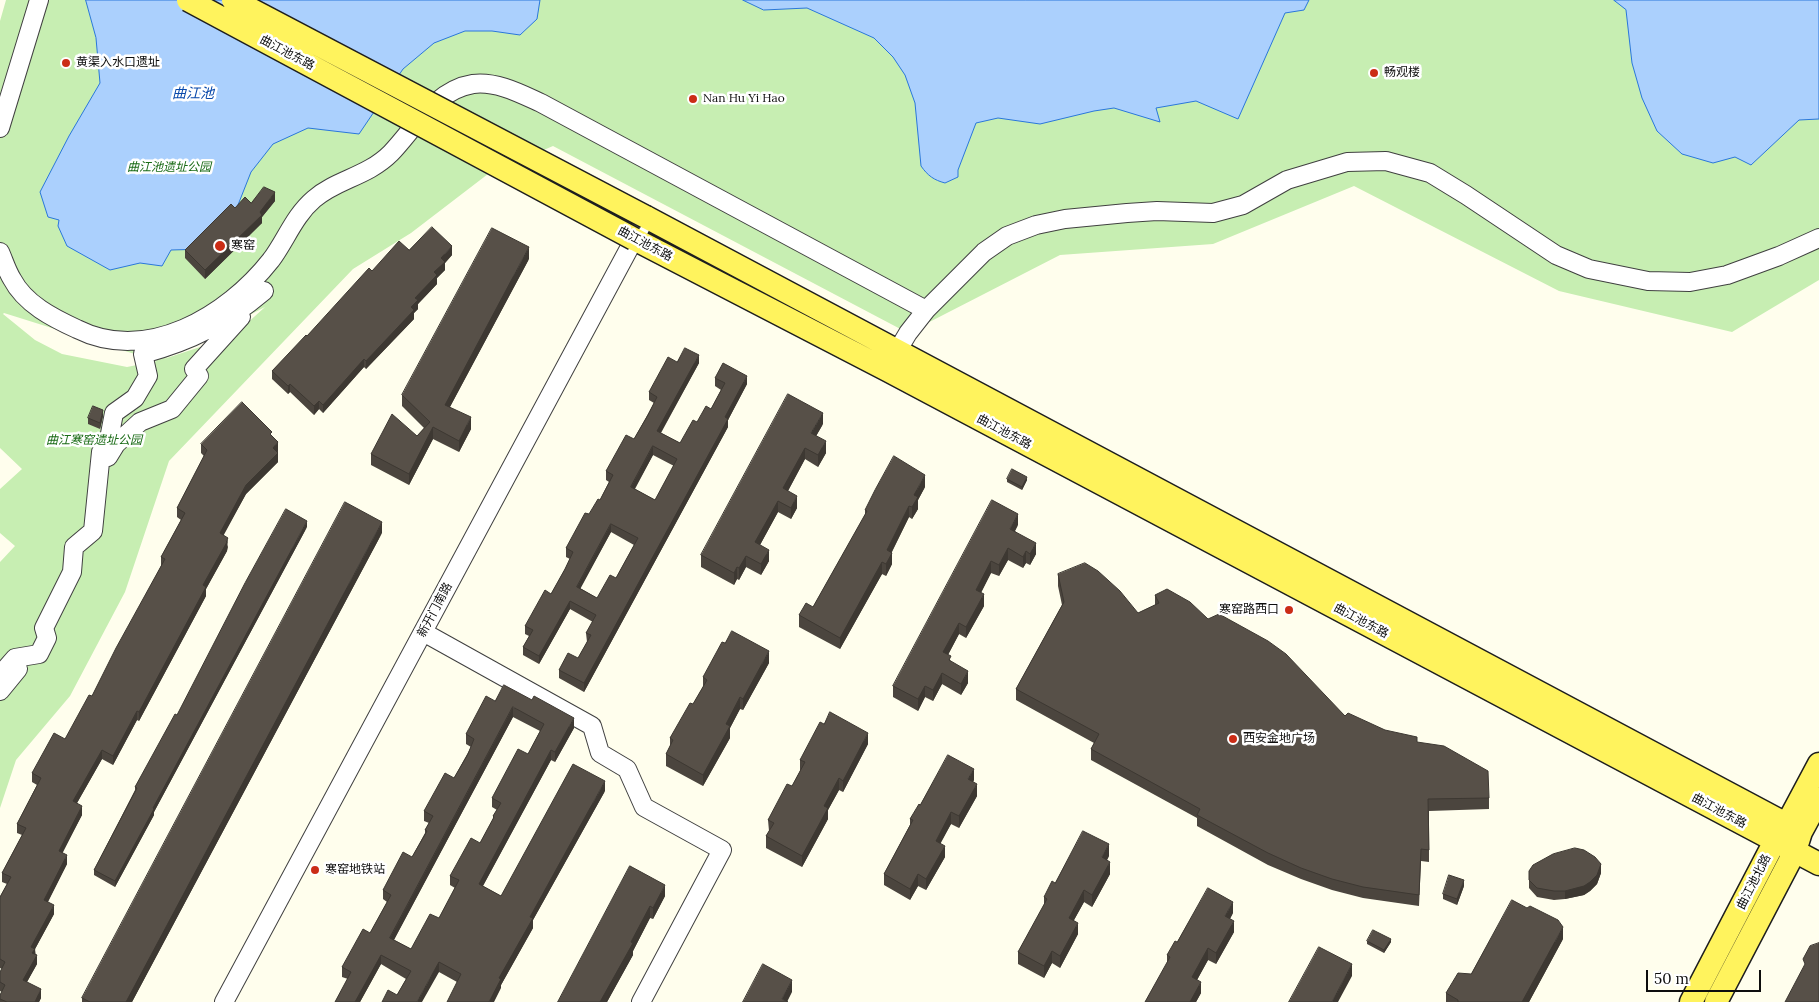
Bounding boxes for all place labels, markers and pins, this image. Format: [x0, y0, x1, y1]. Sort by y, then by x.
place label: 黄渠入水口遗址 [76, 56, 160, 70]
marker: 黄渠入水口遗址 [60, 57, 72, 69]
place label: 畅观楼 [1384, 66, 1420, 80]
marker: 畅观楼 [1368, 67, 1380, 79]
place label: Nan Hu Yi Hao [703, 92, 785, 106]
marker: Nan Hu Yi Hao [687, 93, 699, 105]
marker: 寒窑 [213, 239, 227, 253]
place label: 寒窑 [231, 239, 255, 253]
place label: 寒窑路西口 [1219, 603, 1279, 617]
marker: 寒窑路西口 [1283, 604, 1295, 616]
place label: 西安金地广场 [1243, 732, 1315, 746]
marker: 西安金地广场 [1227, 733, 1239, 745]
place label: 寒窑地铁站 [325, 863, 385, 877]
marker: 寒窑地铁站 [309, 864, 321, 876]

